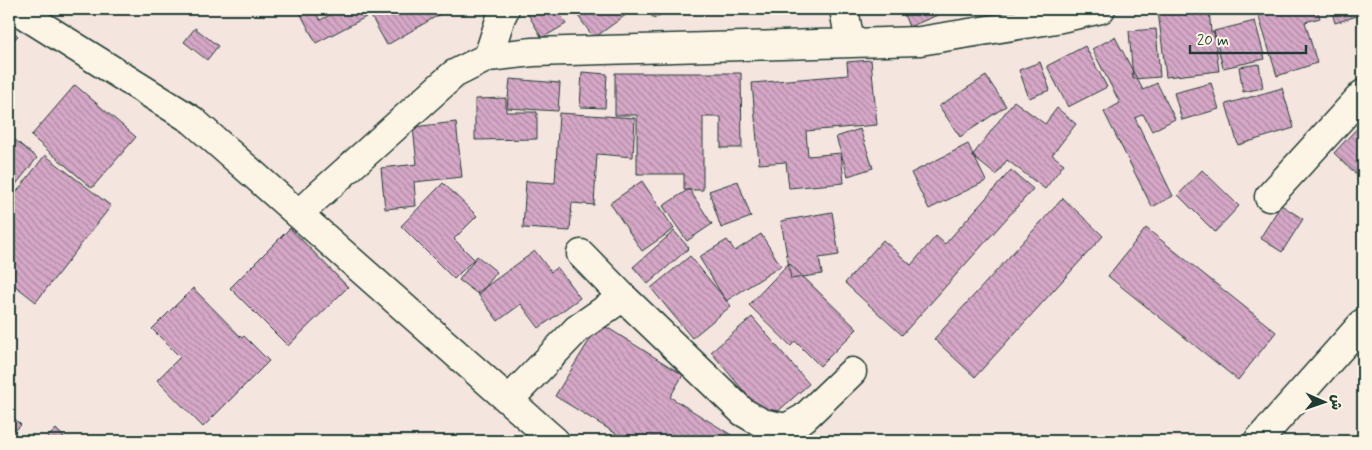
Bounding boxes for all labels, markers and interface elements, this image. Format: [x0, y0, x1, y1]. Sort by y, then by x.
scale bar [1190, 22, 1306, 54]
text: 20 m [1197, 31, 1229, 51]
north arrow [1300, 378, 1350, 428]
text: ش [1327, 394, 1345, 410]

